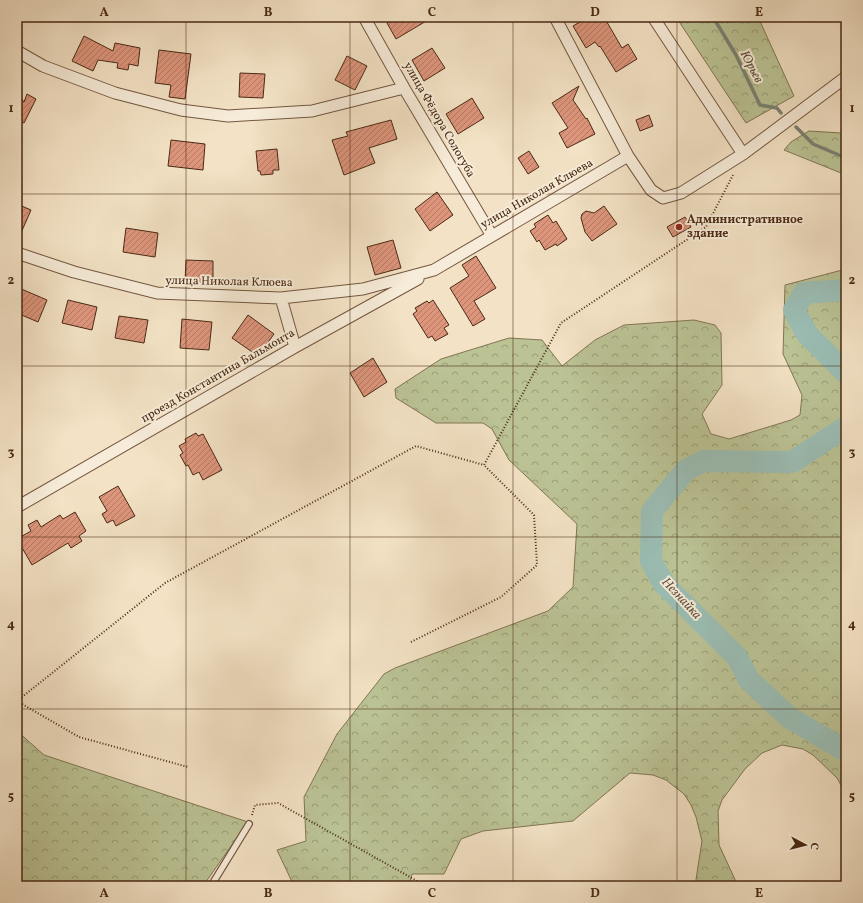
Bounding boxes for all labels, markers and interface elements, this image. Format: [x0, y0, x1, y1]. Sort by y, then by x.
text: A [99, 4, 109, 22]
text: B [264, 4, 273, 22]
text: C [428, 4, 436, 22]
text: D [590, 4, 600, 22]
text: E [755, 4, 763, 22]
water label: Юрьев [735, 48, 767, 86]
street label: улица Фёдора Сологуба [399, 59, 479, 181]
text: 1 [8, 100, 14, 118]
text: 1 [849, 100, 855, 118]
street label: улица Николая Клюева [478, 155, 596, 233]
place label: Административное здание [687, 212, 803, 242]
marker: Административное здание [674, 222, 684, 232]
text: 2 [8, 272, 15, 290]
text: 2 [849, 272, 856, 290]
street label: улица Николая Клюева [165, 273, 293, 291]
street label: проезд Константина Бальмонта [138, 325, 298, 427]
text: 3 [8, 444, 15, 462]
text: 3 [849, 444, 856, 462]
water label: Незнайка [657, 574, 705, 624]
text: 4 [7, 616, 15, 634]
text: 4 [848, 616, 856, 634]
text: 5 [8, 788, 14, 806]
text: 5 [849, 788, 855, 806]
north arrow [785, 825, 825, 865]
text: С [806, 842, 821, 850]
text: A [99, 885, 109, 903]
text: B [264, 885, 273, 903]
text: C [428, 885, 436, 903]
text: D [590, 885, 600, 903]
text: E [755, 885, 763, 903]

